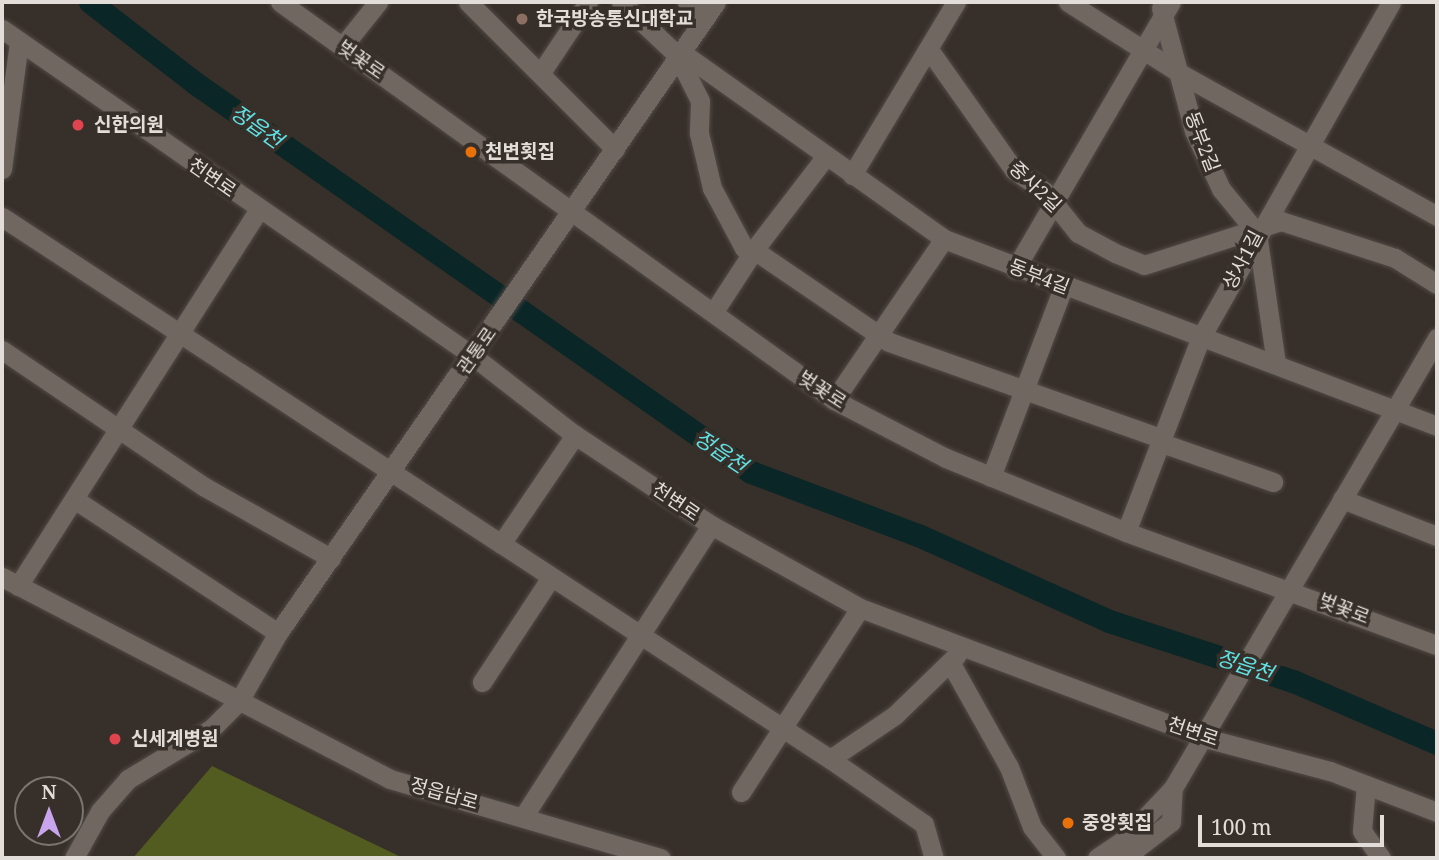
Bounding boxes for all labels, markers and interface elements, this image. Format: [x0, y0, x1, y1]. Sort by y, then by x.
place label: 한국방송통신대학교 [536, 8, 693, 30]
marker: 한국방송통신대학교 [514, 11, 530, 27]
street label: 벚꽃로 [333, 36, 389, 84]
water label: 정읍천 [226, 99, 288, 153]
street label: 동부2길 [1180, 108, 1224, 176]
place label: 신한의원 [94, 114, 164, 136]
marker: 신한의원 [68, 115, 88, 135]
place label: 천변횟집 [485, 141, 555, 163]
marker: 천변횟집 [463, 144, 479, 160]
street label: 천변로 [184, 154, 240, 202]
street label: 중사2길 [1004, 157, 1066, 217]
street label: 상사1길 [1218, 227, 1268, 293]
street label: 동부4길 [1005, 255, 1073, 299]
street label: 관통로 [453, 323, 501, 379]
street label: 벚꽃로 [794, 366, 850, 414]
water label: 정읍천 [690, 424, 752, 478]
street label: 천변로 [648, 478, 704, 526]
street label: 벚꽃로 [1315, 589, 1373, 629]
water label: 정읍천 [1214, 644, 1276, 686]
street label: 천변로 [1164, 713, 1222, 751]
place label: 신세계병원 [131, 728, 218, 750]
marker: 신세계병원 [105, 729, 125, 749]
street label: 정읍남로 [407, 773, 481, 815]
north arrow [14, 776, 84, 846]
text: N [42, 779, 56, 805]
scale bar [1201, 800, 1386, 844]
place label: 중앙횟집 [1082, 812, 1152, 834]
text: 100 m [1211, 813, 1272, 841]
marker: 중앙횟집 [1060, 815, 1076, 831]

